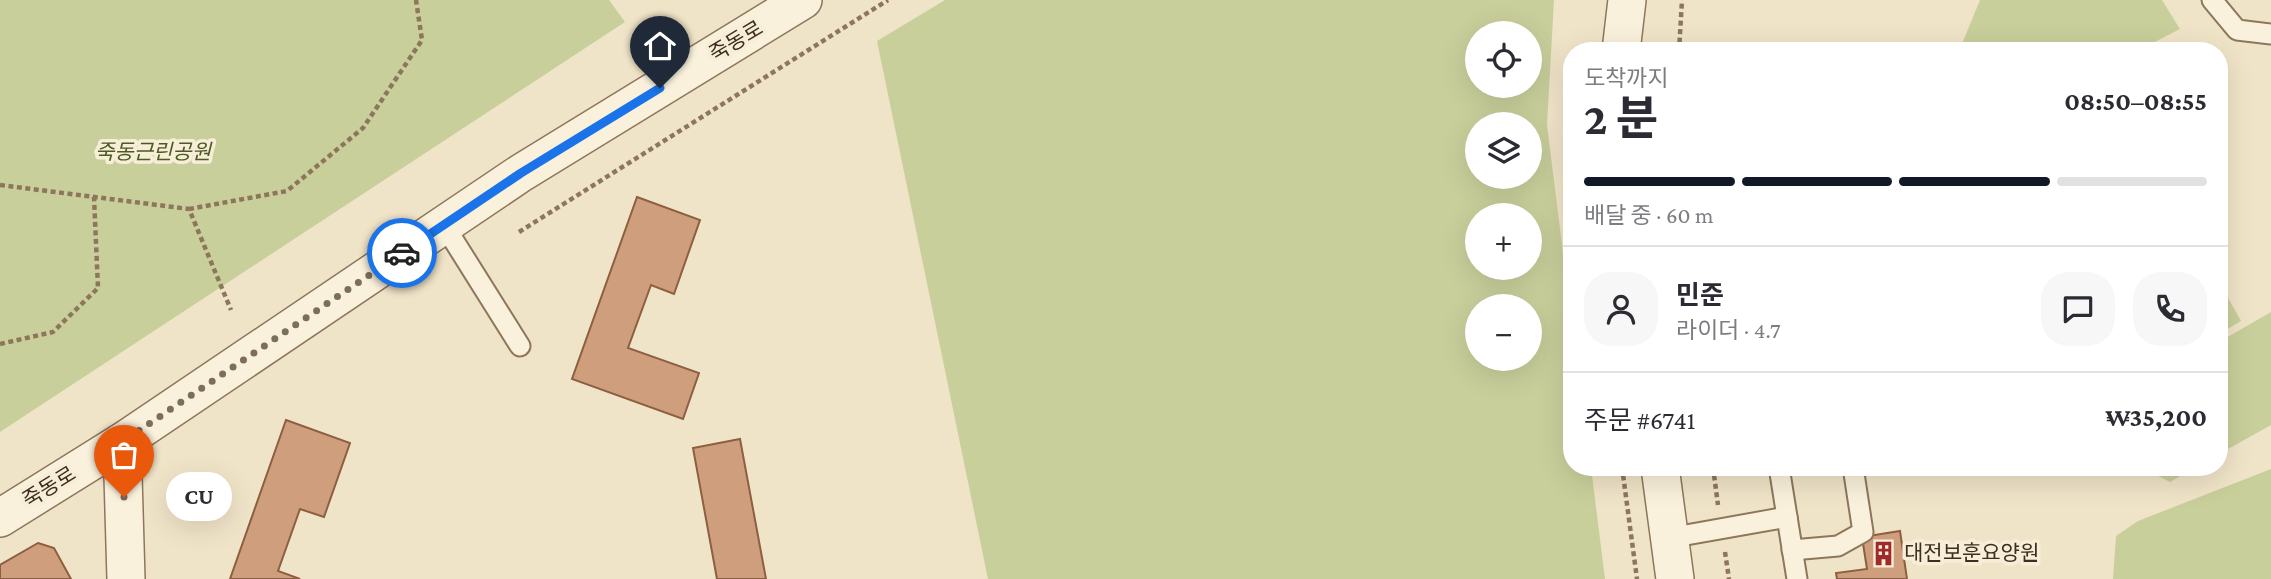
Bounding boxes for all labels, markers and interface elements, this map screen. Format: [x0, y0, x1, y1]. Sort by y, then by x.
pin [630, 16, 690, 88]
street label: 죽동로 [705, 16, 767, 66]
map controls [1465, 21, 1542, 371]
button: locate [1465, 21, 1542, 98]
icon: home [641, 27, 679, 65]
text: 도착까지 [1584, 65, 1669, 91]
text: 08:50–08:55 [2064, 87, 2207, 116]
text: 2 분 [1584, 93, 1659, 144]
button: layers [1465, 112, 1542, 189]
park label: 죽동근린공원 [95, 140, 213, 164]
text: 배달 중 · 60 m [1584, 202, 1713, 228]
button: + [1465, 203, 1542, 280]
courier [367, 218, 437, 288]
icon: car [383, 234, 421, 272]
button: person [1584, 272, 1658, 346]
button: chat [2041, 272, 2115, 346]
button: phone [2133, 272, 2207, 346]
text: 민준 [1676, 281, 1724, 310]
button: − [1465, 294, 1542, 371]
text: 라이더 · 4.7 [1676, 317, 1781, 343]
text: ₩35,200 [2105, 403, 2207, 432]
text: 주문 #6741 [1584, 406, 1695, 435]
pin [94, 425, 154, 497]
icon: bag [105, 436, 143, 474]
street label: 죽동로 [18, 461, 80, 513]
callout: CU [166, 472, 232, 522]
text: CU [184, 483, 214, 509]
building icon: 대전보훈요양원 [1870, 539, 1898, 567]
place label: 대전보훈요양원 [1904, 541, 2039, 565]

